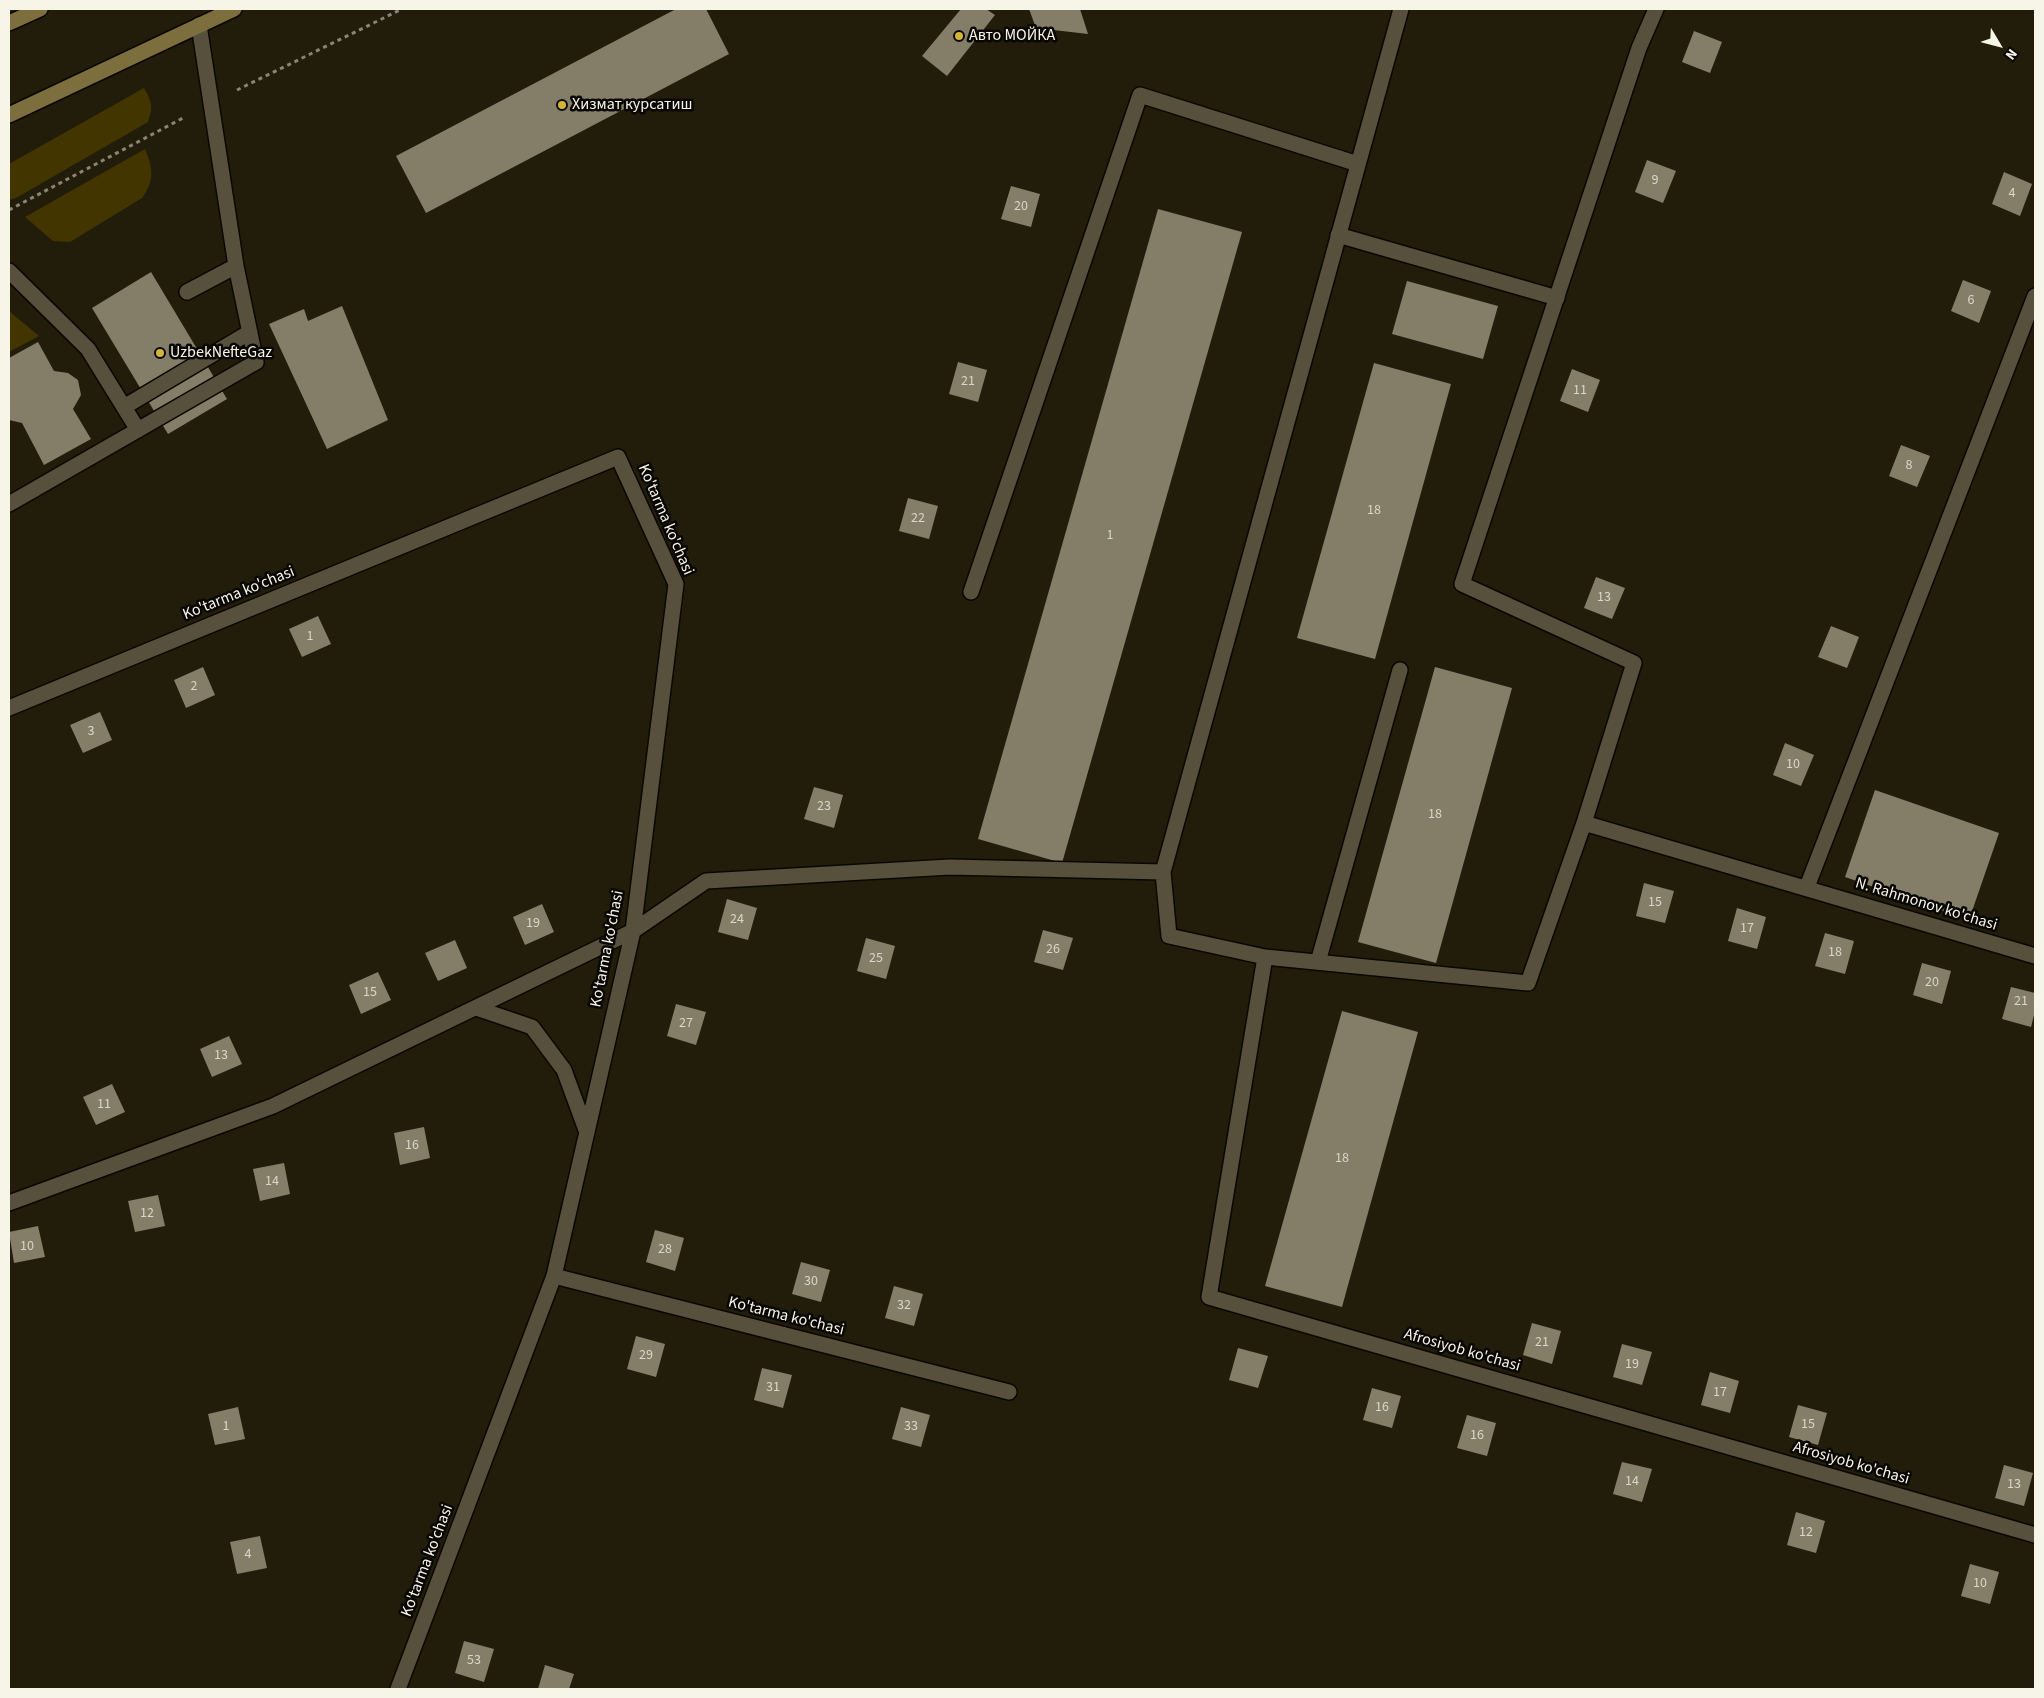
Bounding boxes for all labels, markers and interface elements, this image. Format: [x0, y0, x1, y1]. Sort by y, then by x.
north arrow [1974, 20, 2024, 70]
place label: Авто МОЙКА [969, 26, 1055, 46]
marker: Авто МОЙКА [953, 30, 965, 42]
text: N [2000, 44, 2022, 64]
place label: Хизмат курсатиш [572, 95, 692, 115]
marker: Хизмат курсатиш [556, 99, 568, 111]
house number: 9 [1652, 173, 1658, 189]
house number: 4 [2009, 186, 2015, 202]
house number: 20 [1014, 199, 1028, 215]
house number: 6 [1968, 293, 1974, 309]
place label: UzbekNefteGaz [170, 343, 272, 363]
marker: UzbekNefteGaz [154, 347, 166, 359]
house number: 21 [961, 374, 975, 390]
house number: 11 [1573, 383, 1587, 399]
house number: 8 [1906, 458, 1912, 474]
street label: Ko'tarma ko'chasi [633, 462, 697, 578]
house number: 18 [1367, 503, 1381, 519]
house number: 22 [911, 511, 925, 527]
house number: 1 [1107, 528, 1113, 544]
street label: Ko'tarma ko'chasi [180, 563, 298, 625]
house number: 13 [1597, 590, 1611, 606]
house number: 1 [307, 629, 313, 645]
house number: 2 [191, 679, 197, 695]
house number: 3 [88, 724, 94, 740]
house number: 10 [1786, 757, 1800, 773]
house number: 23 [817, 799, 831, 815]
house number: 18 [1428, 807, 1442, 823]
street label: N. Rahmonov ko'chasi [1853, 874, 1999, 936]
street label: Ko'tarma ko'chasi [587, 889, 629, 1009]
house number: 15 [1648, 895, 1662, 911]
house number: 24 [730, 912, 744, 928]
house number: 19 [526, 916, 540, 932]
house number: 17 [1740, 921, 1754, 937]
house number: 26 [1046, 942, 1060, 958]
house number: 18 [1828, 945, 1842, 961]
house number: 25 [869, 951, 883, 967]
house number: 20 [1925, 975, 1939, 991]
house number: 15 [363, 985, 377, 1001]
house number: 21 [2014, 994, 2028, 1010]
house number: 27 [679, 1016, 693, 1032]
house number: 13 [214, 1048, 228, 1064]
house number: 11 [97, 1097, 111, 1113]
house number: 16 [405, 1138, 419, 1154]
house number: 18 [1335, 1151, 1349, 1167]
house number: 14 [265, 1174, 279, 1190]
house number: 12 [140, 1206, 154, 1222]
house number: 10 [20, 1239, 34, 1255]
house number: 28 [658, 1242, 672, 1258]
house number: 30 [804, 1274, 818, 1290]
street label: Ko'tarma ko'chasi [726, 1293, 846, 1341]
house number: 32 [897, 1298, 911, 1314]
street label: Afrosiyob ko'chasi [1402, 1325, 1522, 1377]
house number: 21 [1535, 1335, 1549, 1351]
house number: 29 [639, 1348, 653, 1364]
house number: 19 [1625, 1357, 1639, 1373]
house number: 31 [766, 1380, 780, 1396]
house number: 17 [1713, 1385, 1727, 1401]
house number: 16 [1375, 1400, 1389, 1416]
house number: 15 [1801, 1417, 1815, 1433]
house number: 1 [223, 1419, 229, 1435]
house number: 33 [904, 1419, 918, 1435]
house number: 16 [1470, 1428, 1484, 1444]
street label: Afrosiyob ko'chasi [1791, 1438, 1911, 1490]
house number: 14 [1625, 1474, 1639, 1490]
house number: 13 [2007, 1477, 2021, 1493]
street label: Ko'tarma ko'chasi [398, 1502, 458, 1620]
house number: 12 [1799, 1525, 1813, 1541]
house number: 4 [245, 1547, 251, 1563]
house number: 10 [1973, 1576, 1987, 1592]
house number: 53 [467, 1653, 481, 1669]

